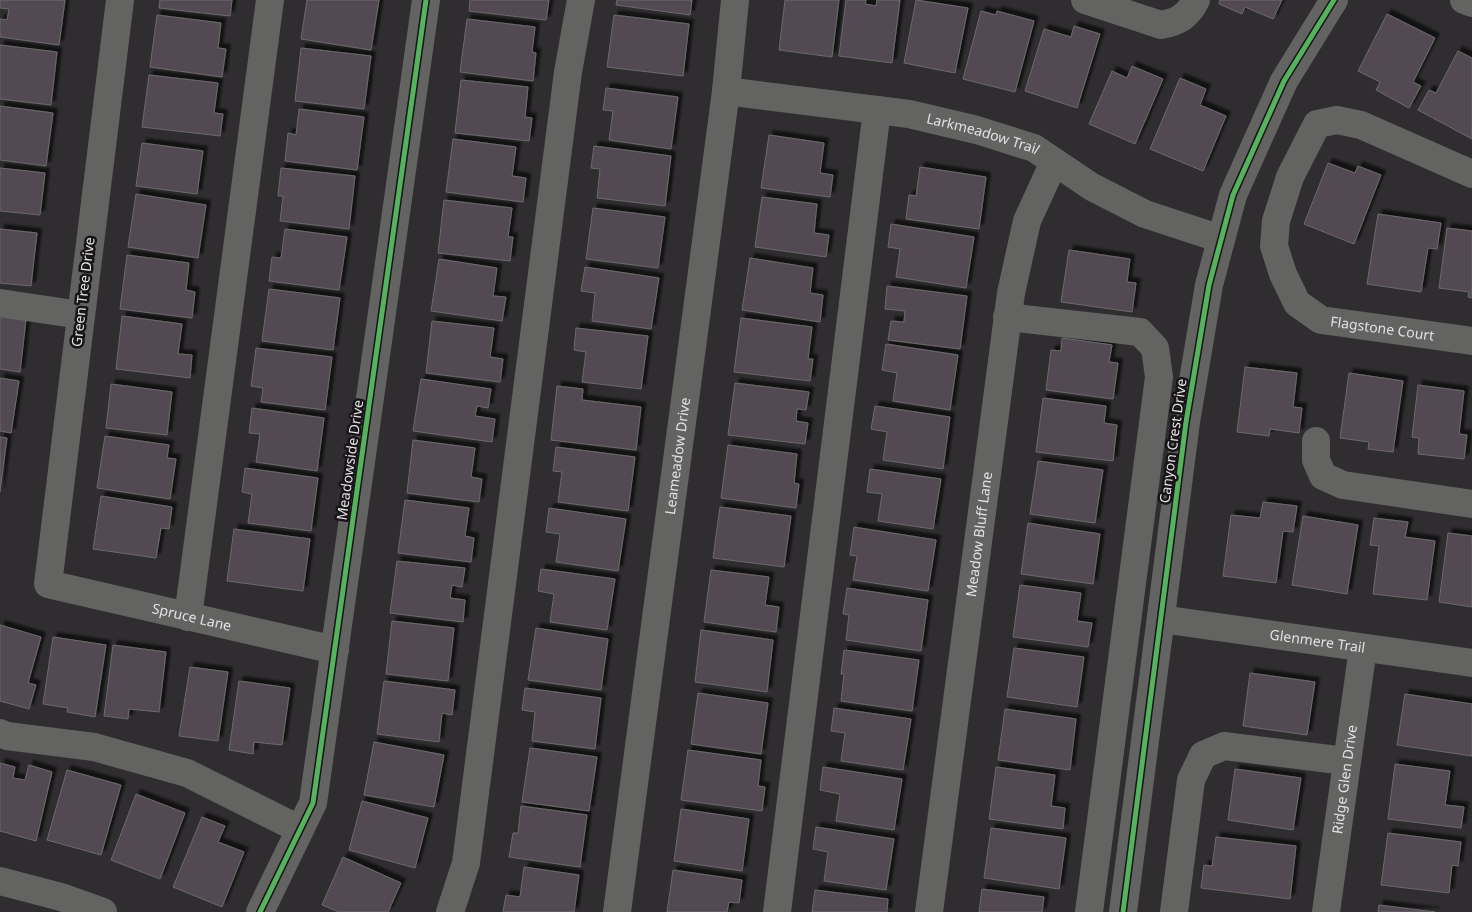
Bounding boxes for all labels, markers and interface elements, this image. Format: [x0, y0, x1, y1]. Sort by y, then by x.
street label: Larkmeadow Trail [925, 108, 1044, 158]
street label: Green Tree Drive [66, 236, 99, 348]
street label: Flagstone Court [1329, 311, 1436, 345]
street label: Canyon Crest Drive [1154, 377, 1191, 504]
street label: Leameadow Drive [660, 396, 694, 516]
street label: Meadowside Drive [332, 398, 367, 521]
street label: Meadow Bluff Lane [961, 470, 996, 598]
street label: Spruce Lane [150, 598, 234, 635]
street label: Glenmere Trail [1269, 624, 1366, 657]
street label: Ridge Glen Drive [1327, 723, 1361, 835]

